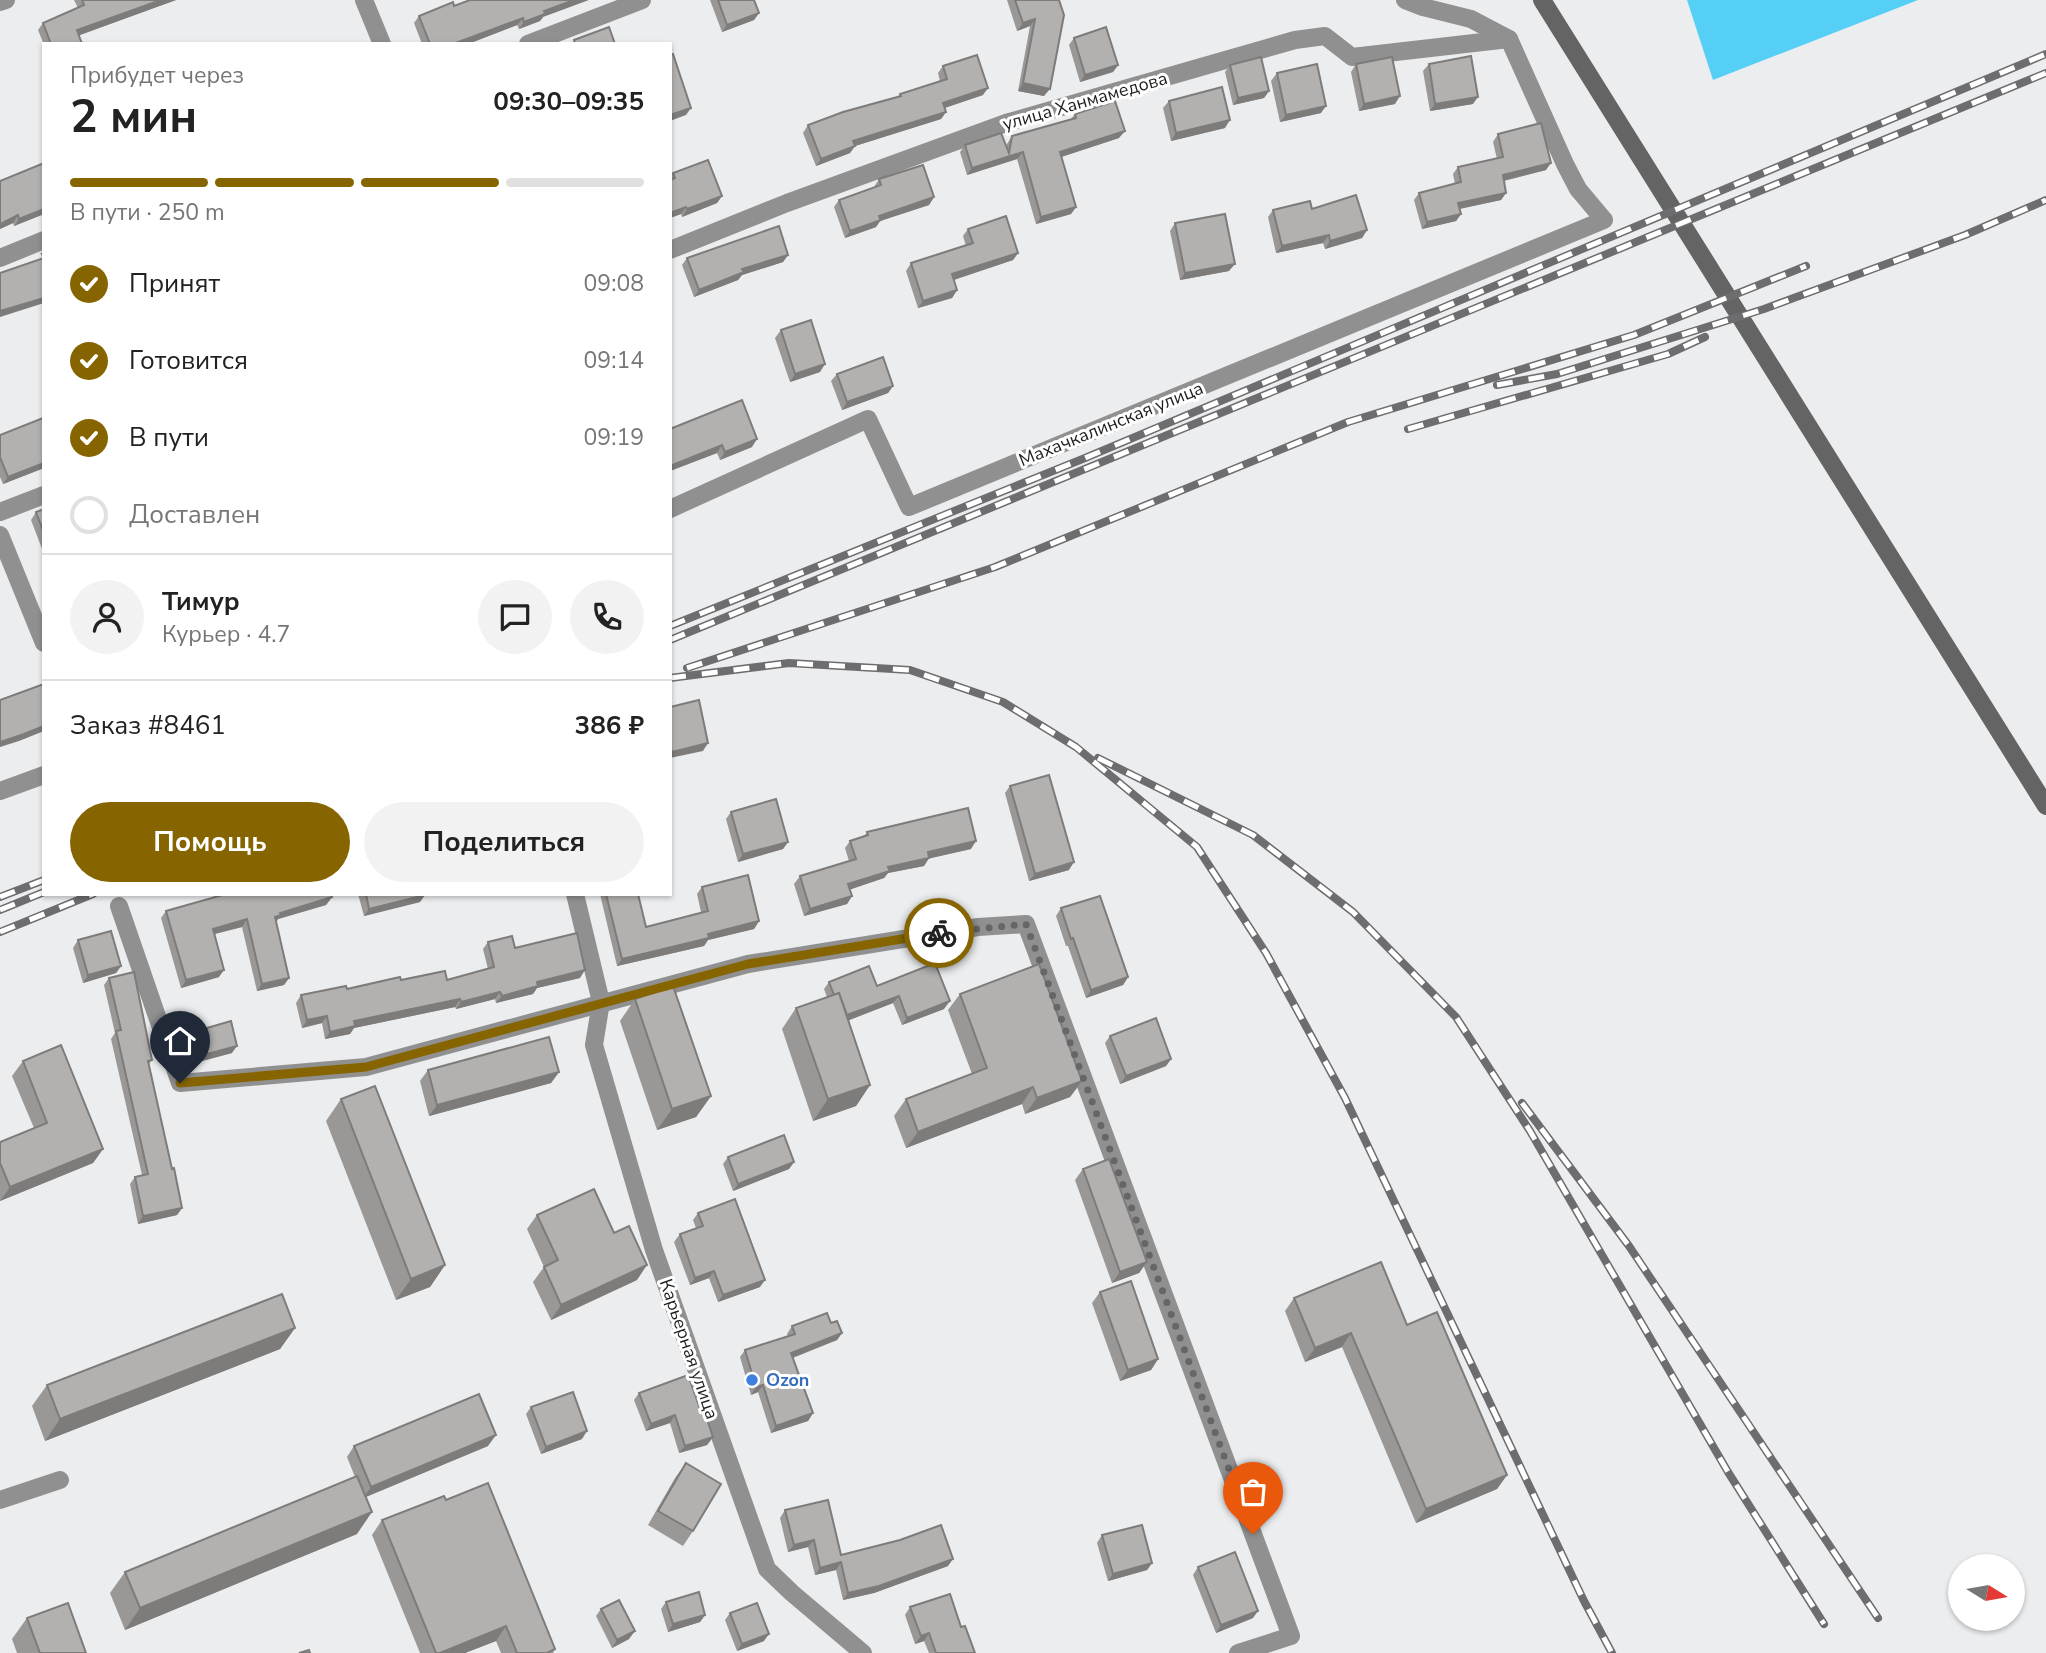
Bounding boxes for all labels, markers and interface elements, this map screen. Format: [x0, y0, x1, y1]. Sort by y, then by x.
text: Прибудет через [70, 60, 244, 91]
street label: улица Ханмамедова [1000, 66, 1170, 136]
text: 09:30–09:35 [493, 84, 644, 119]
text: 2 мин [70, 85, 197, 148]
text: В пути · 250 m [70, 197, 225, 228]
icon: check [70, 265, 108, 303]
text: Принят [129, 266, 220, 301]
text: 09:08 [584, 268, 644, 299]
icon: check [70, 342, 108, 380]
text: Готовится [129, 343, 248, 378]
text: 09:14 [584, 345, 644, 376]
street label: Махачкалинская улица [1015, 376, 1207, 472]
icon: check [70, 419, 108, 457]
text: В пути [129, 420, 209, 455]
text: 09:19 [584, 422, 644, 453]
text: Доставлен [129, 497, 260, 532]
button: person [70, 580, 144, 654]
button: chat [478, 580, 552, 654]
button: phone [570, 580, 644, 654]
text: Тимур [162, 584, 240, 619]
text: Курьер · 4.7 [162, 619, 290, 650]
text: Заказ #8461 [70, 708, 226, 743]
text: 386 ₽ [575, 708, 644, 743]
button: Помощь [70, 802, 350, 882]
button: Поделиться [364, 802, 644, 882]
courier [904, 898, 974, 968]
icon: bike [920, 914, 958, 952]
pin [150, 1011, 210, 1083]
icon: home [161, 1022, 199, 1060]
street label: Карьерная улица [654, 1276, 724, 1422]
place label: Ozon [766, 1368, 809, 1392]
marker: Ozon [744, 1372, 760, 1388]
pin [1223, 1462, 1283, 1534]
icon: bag [1234, 1473, 1272, 1511]
north arrow [1948, 1554, 2025, 1631]
map controls [1948, 1554, 2025, 1631]

